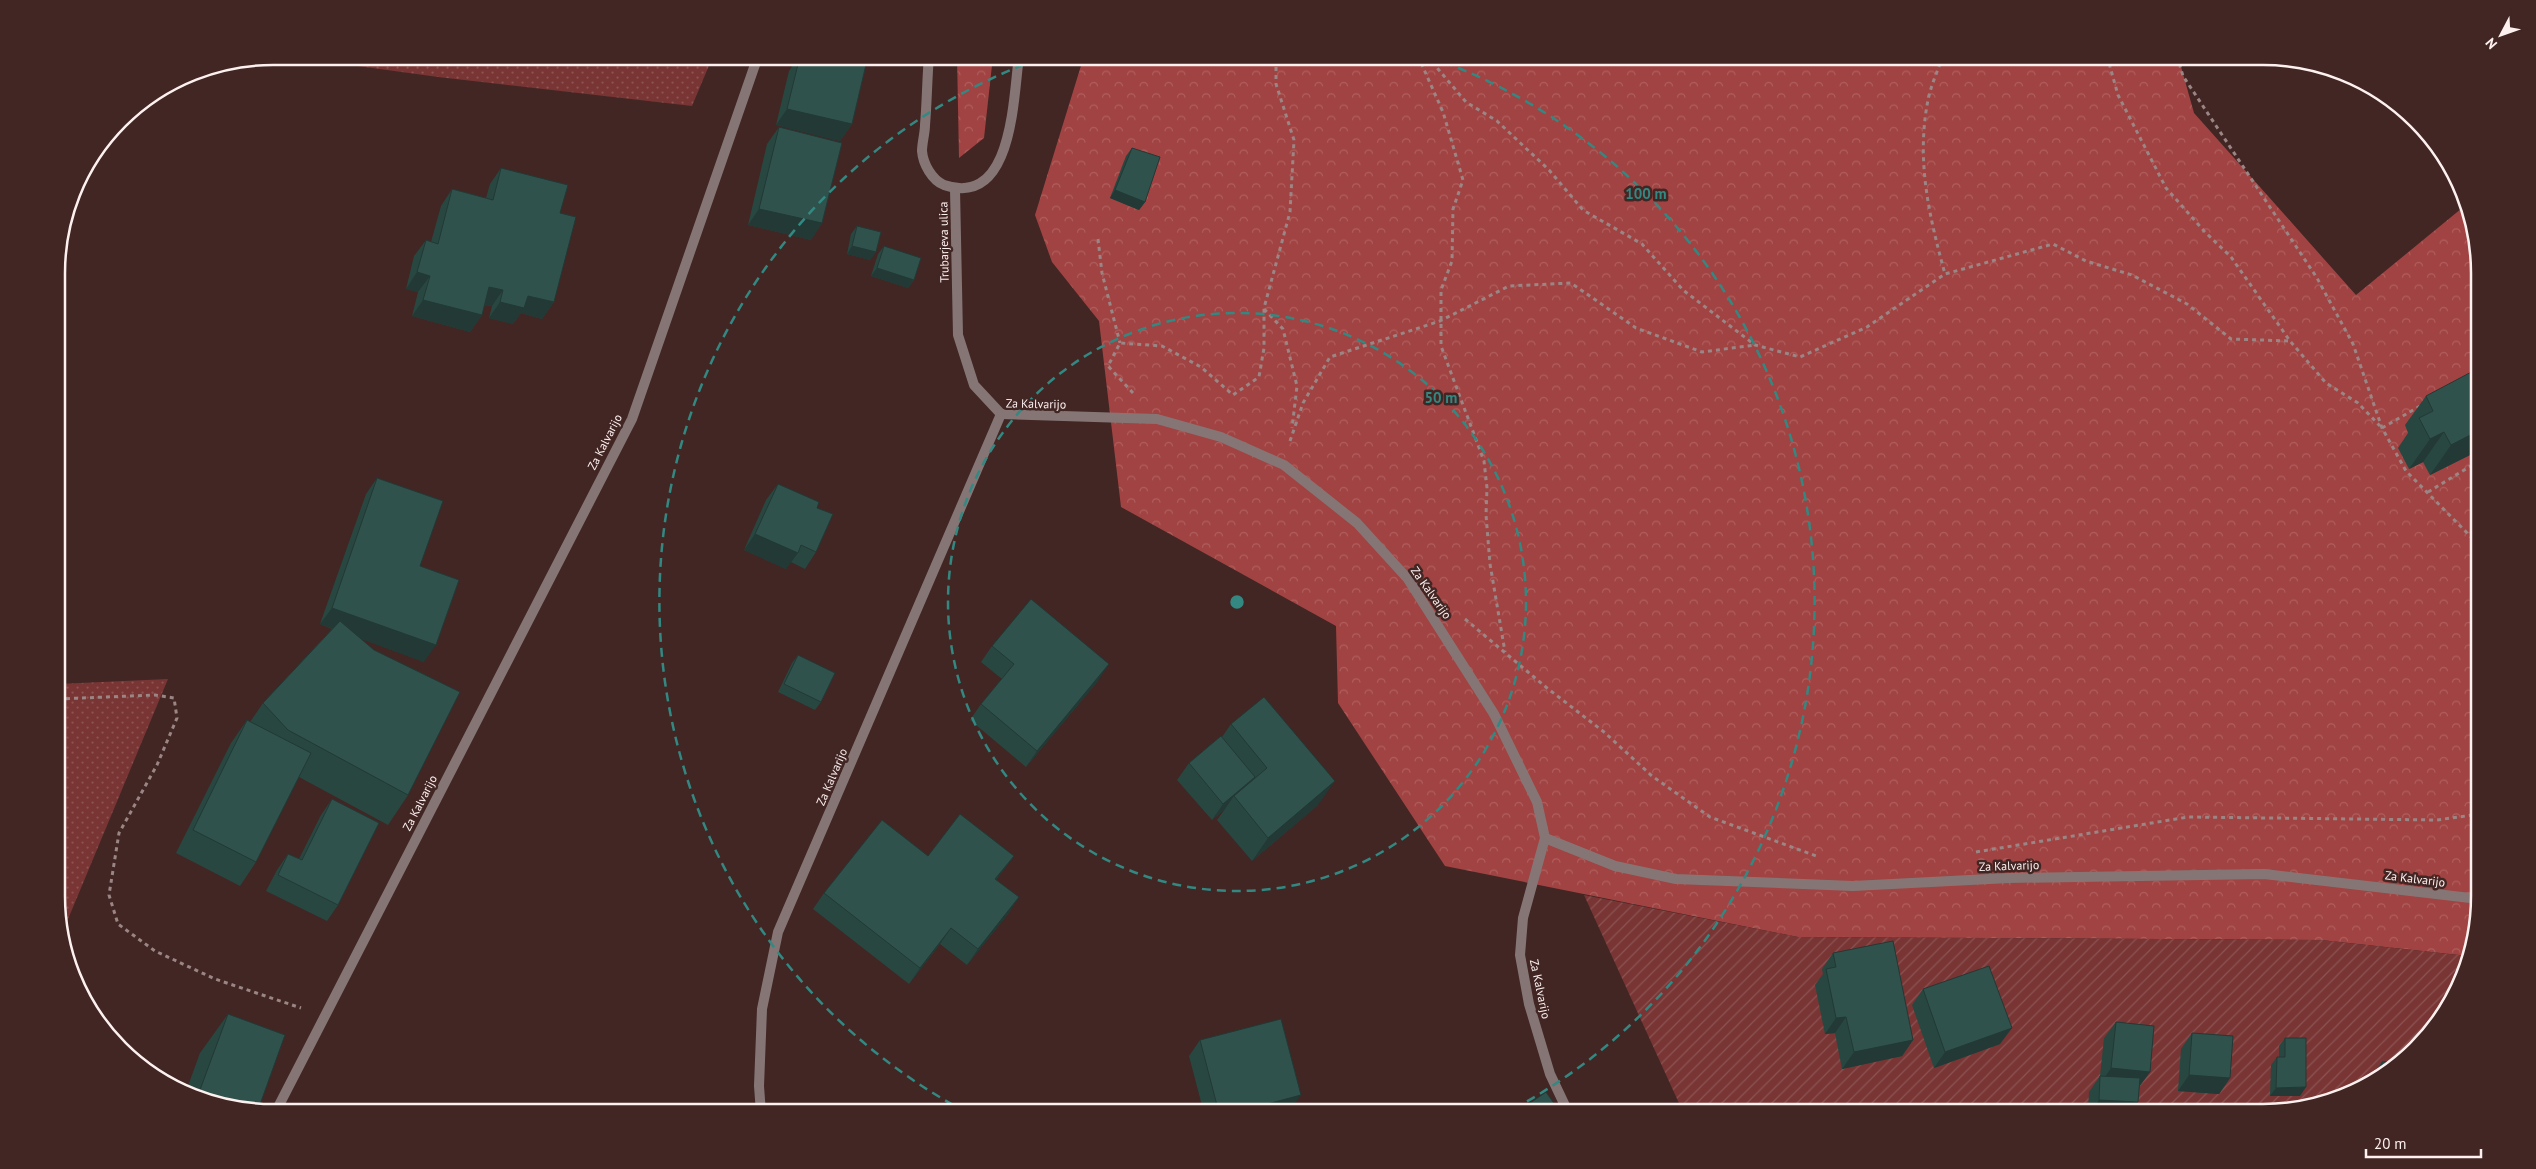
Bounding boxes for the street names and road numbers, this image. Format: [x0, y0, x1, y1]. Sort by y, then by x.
street label: Trubarjeva ulica [935, 201, 952, 283]
street label: Za Kalvarijo [1006, 395, 1066, 412]
street label: Za Kalvarijo [584, 411, 625, 472]
street label: Za Kalvarijo [1408, 564, 1455, 622]
street label: Za Kalvarijo [813, 746, 850, 808]
street label: Za Kalvarijo [399, 772, 440, 833]
street label: Za Kalvarijo [1978, 857, 2039, 874]
street label: Za Kalvarijo [2384, 867, 2446, 890]
street label: Za Kalvarijo [1527, 958, 1554, 1020]

